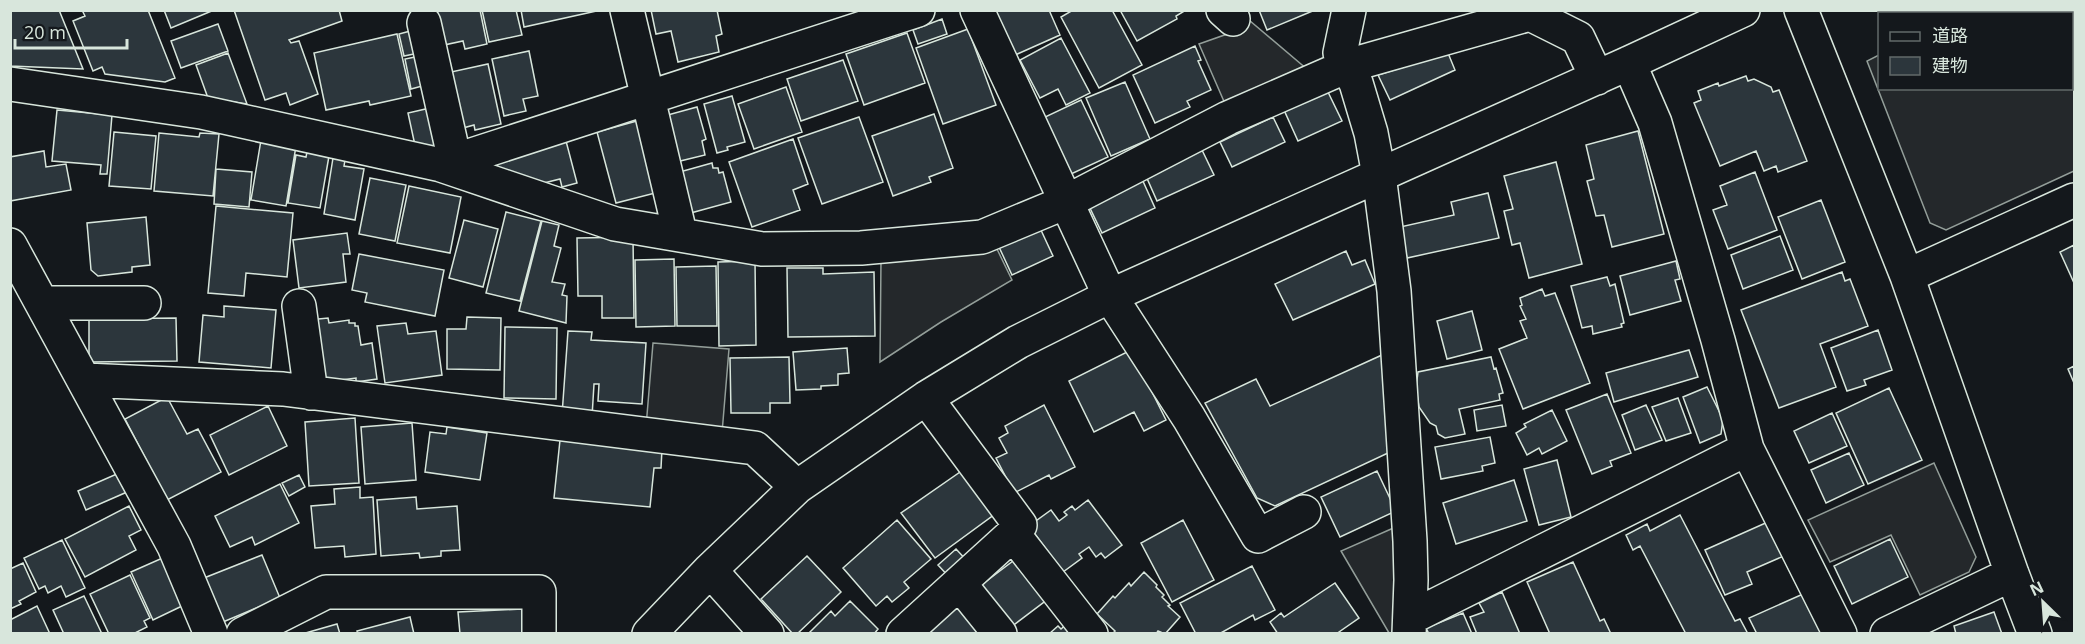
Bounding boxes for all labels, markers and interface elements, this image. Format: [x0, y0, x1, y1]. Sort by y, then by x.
scale bar [15, 12, 128, 50]
legend [1878, 12, 2073, 90]
text: 20 m [24, 20, 66, 44]
text: 道路 [1932, 23, 1968, 47]
text: 建物 [1932, 53, 1968, 77]
north arrow [2013, 572, 2073, 632]
text: N [2026, 576, 2047, 601]

